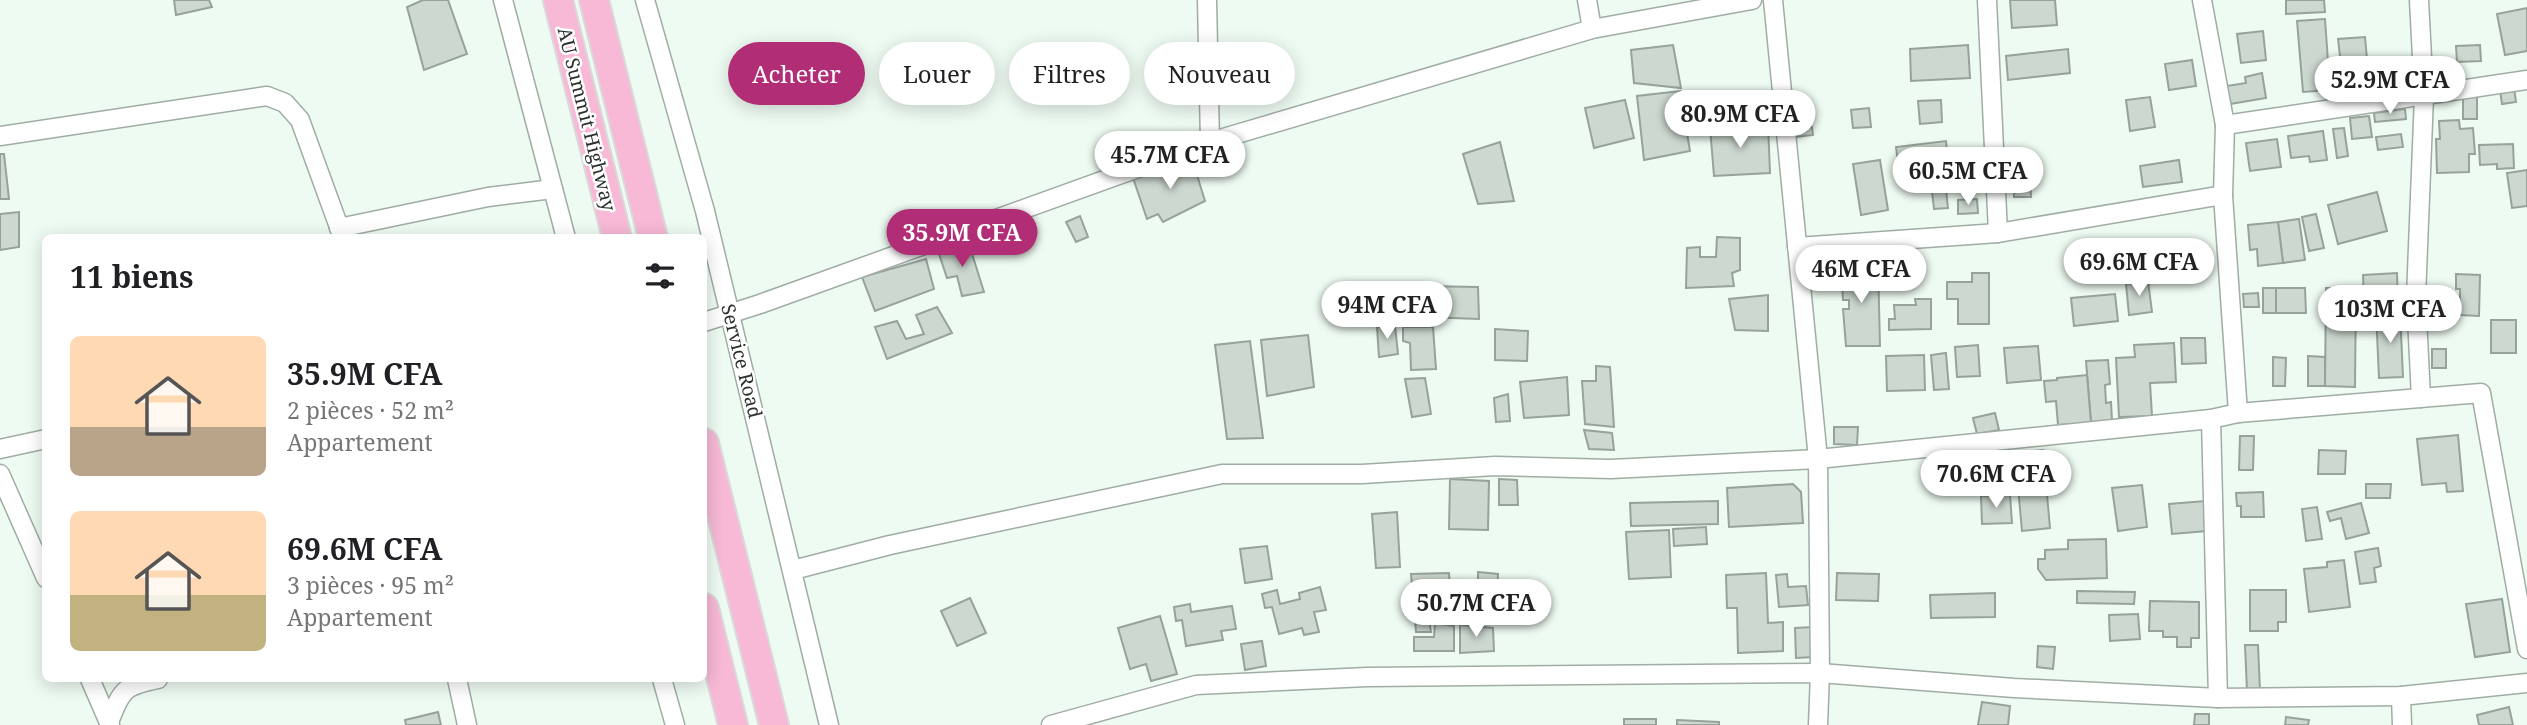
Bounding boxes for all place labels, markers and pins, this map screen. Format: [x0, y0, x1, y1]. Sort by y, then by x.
pin: 52.9M CFA [2310, 57, 2470, 116]
pin: 80.9M CFA [1660, 90, 1820, 150]
pin: 45.7M CFA [1090, 132, 1250, 191]
pin: 60.5M CFA [1888, 148, 2048, 207]
pin: 35.9M CFA [882, 210, 1042, 269]
pin: 69.6M CFA [2059, 238, 2219, 298]
pin: 46M CFA [1796, 246, 1926, 305]
pin: 94M CFA [1322, 282, 1452, 341]
pin: 103M CFA [2318, 286, 2462, 345]
pin: 70.6M CFA [1916, 450, 2076, 510]
pin: 50.7M CFA [1396, 580, 1556, 639]

